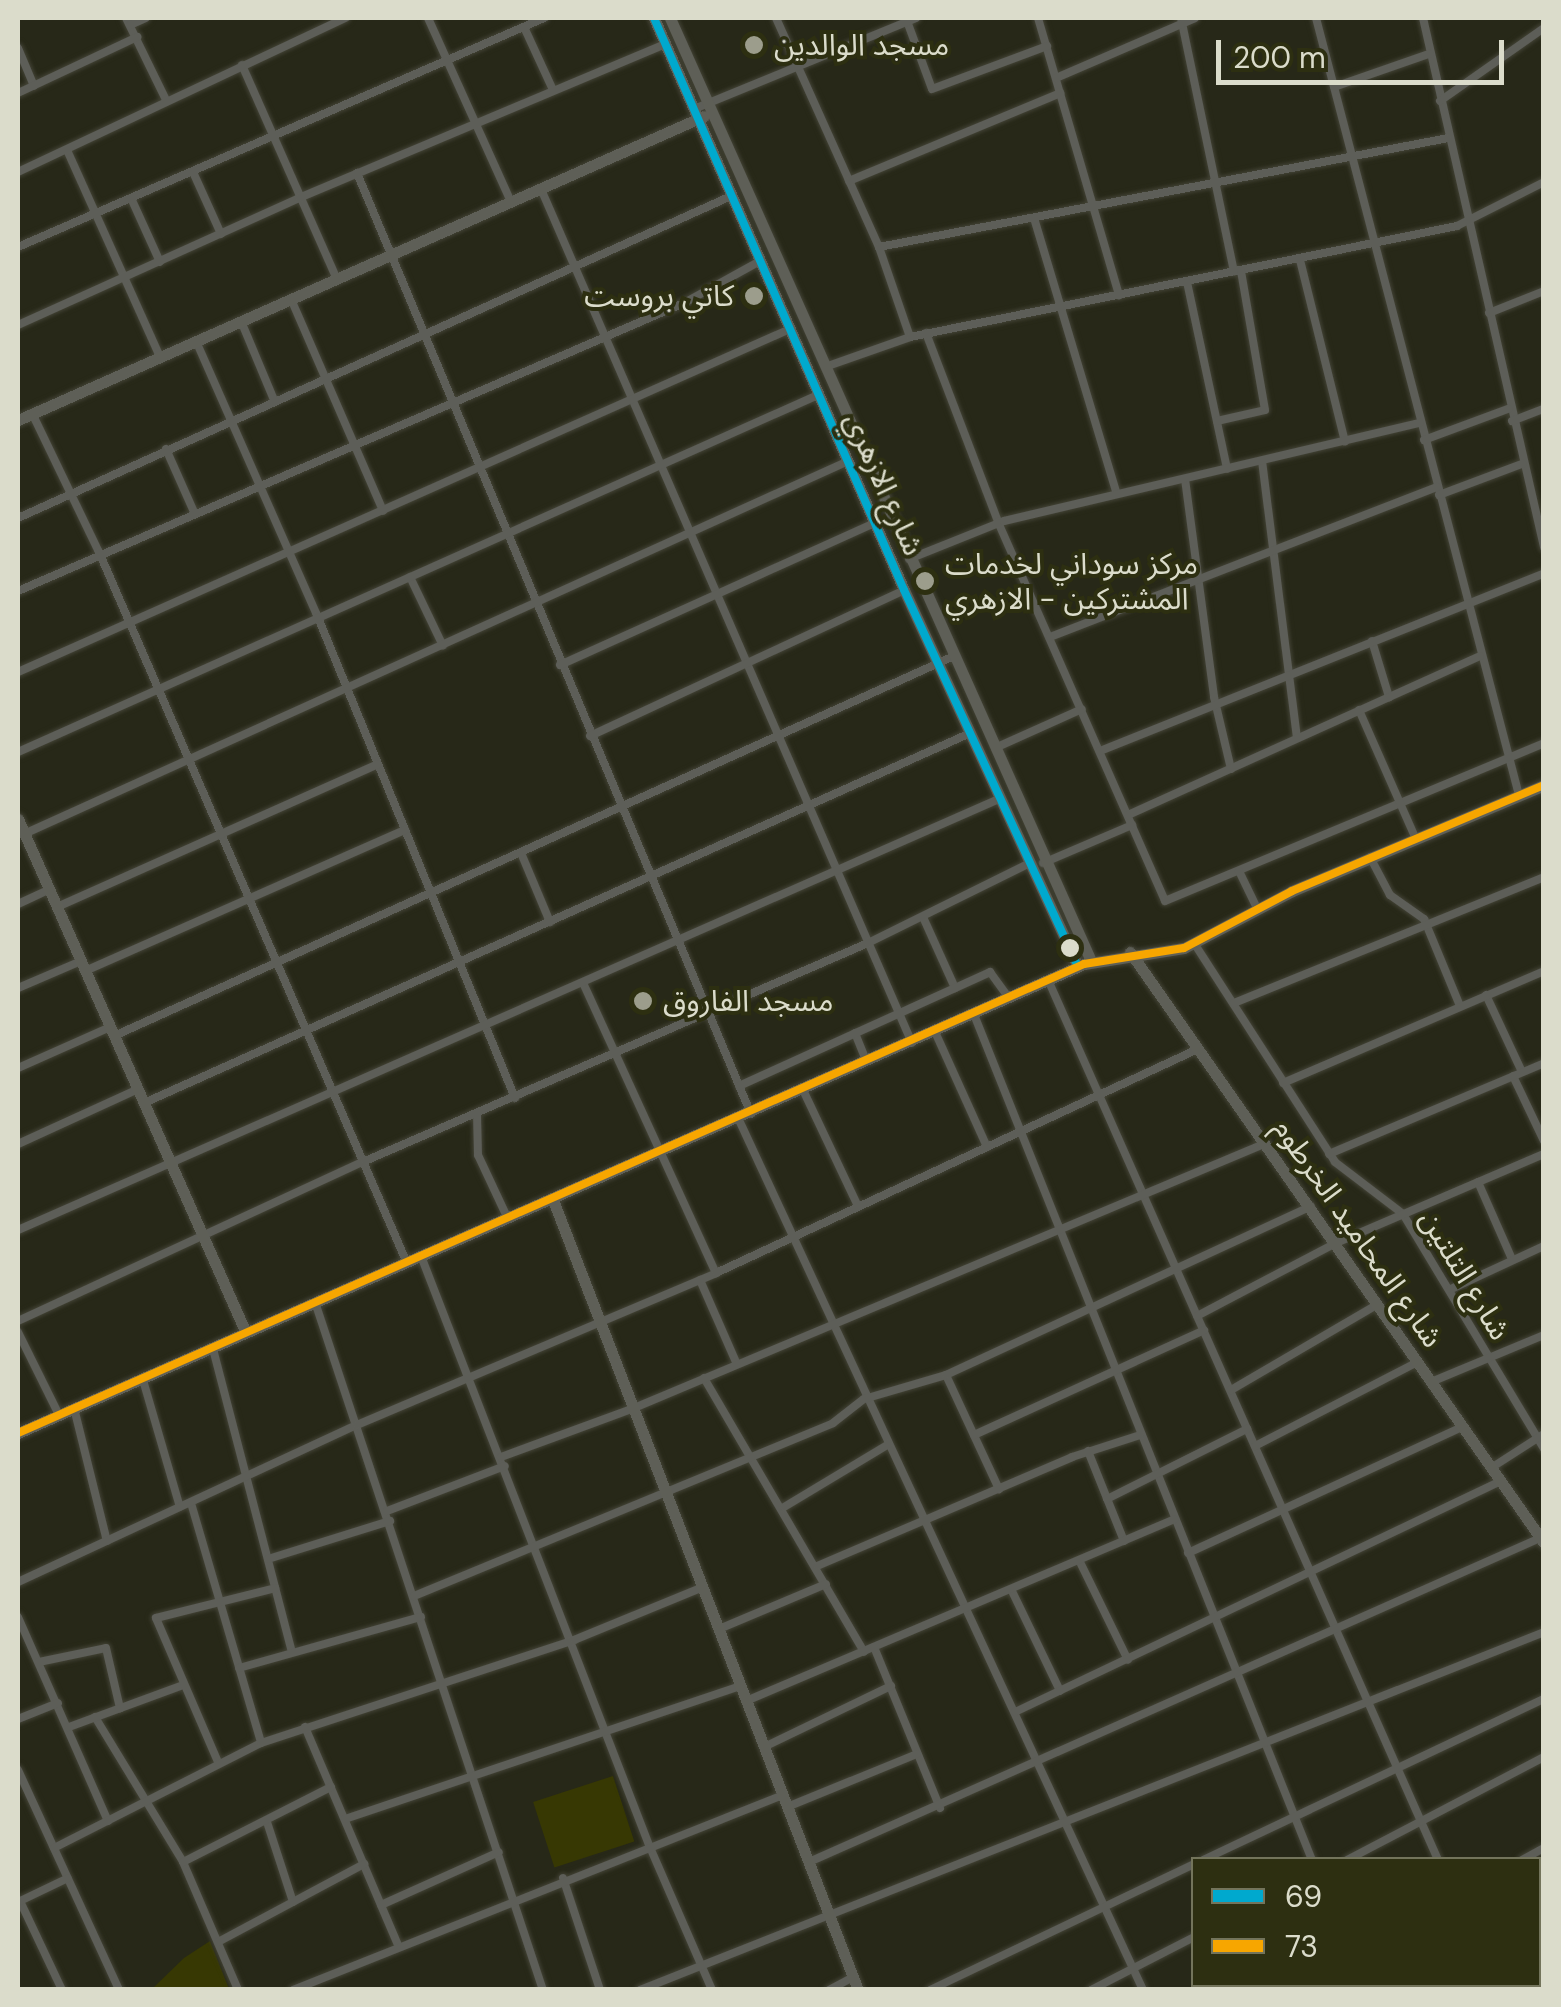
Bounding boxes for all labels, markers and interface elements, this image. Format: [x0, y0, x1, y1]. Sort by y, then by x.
scale bar [1221, 20, 1508, 82]
place label: مسجد الوالدين [774, 27, 949, 63]
marker: مسجد الوالدين [743, 34, 765, 56]
text: 200 m [1233, 38, 1326, 77]
place label: كاتي بروست [584, 278, 734, 314]
marker: كاتي بروست [743, 285, 765, 307]
street label: شارع الازهري [836, 407, 932, 561]
place label: مركز سوداني لخدمات المشتركين - الازهري [945, 546, 1198, 616]
marker: مركز سوداني لخدمات المشتركين - الازهري [914, 570, 936, 592]
unlabelled marker [1060, 938, 1080, 958]
place label: مسجد الفاروق [663, 983, 833, 1019]
marker: مسجد الفاروق [632, 990, 654, 1012]
street label: شارع المحاميد الخرطوم [1265, 1111, 1451, 1355]
street label: شارع التلتين [1412, 1203, 1518, 1347]
legend [1191, 1857, 1541, 1987]
text: 69 [1285, 1877, 1322, 1916]
text: 73 [1285, 1927, 1318, 1966]

